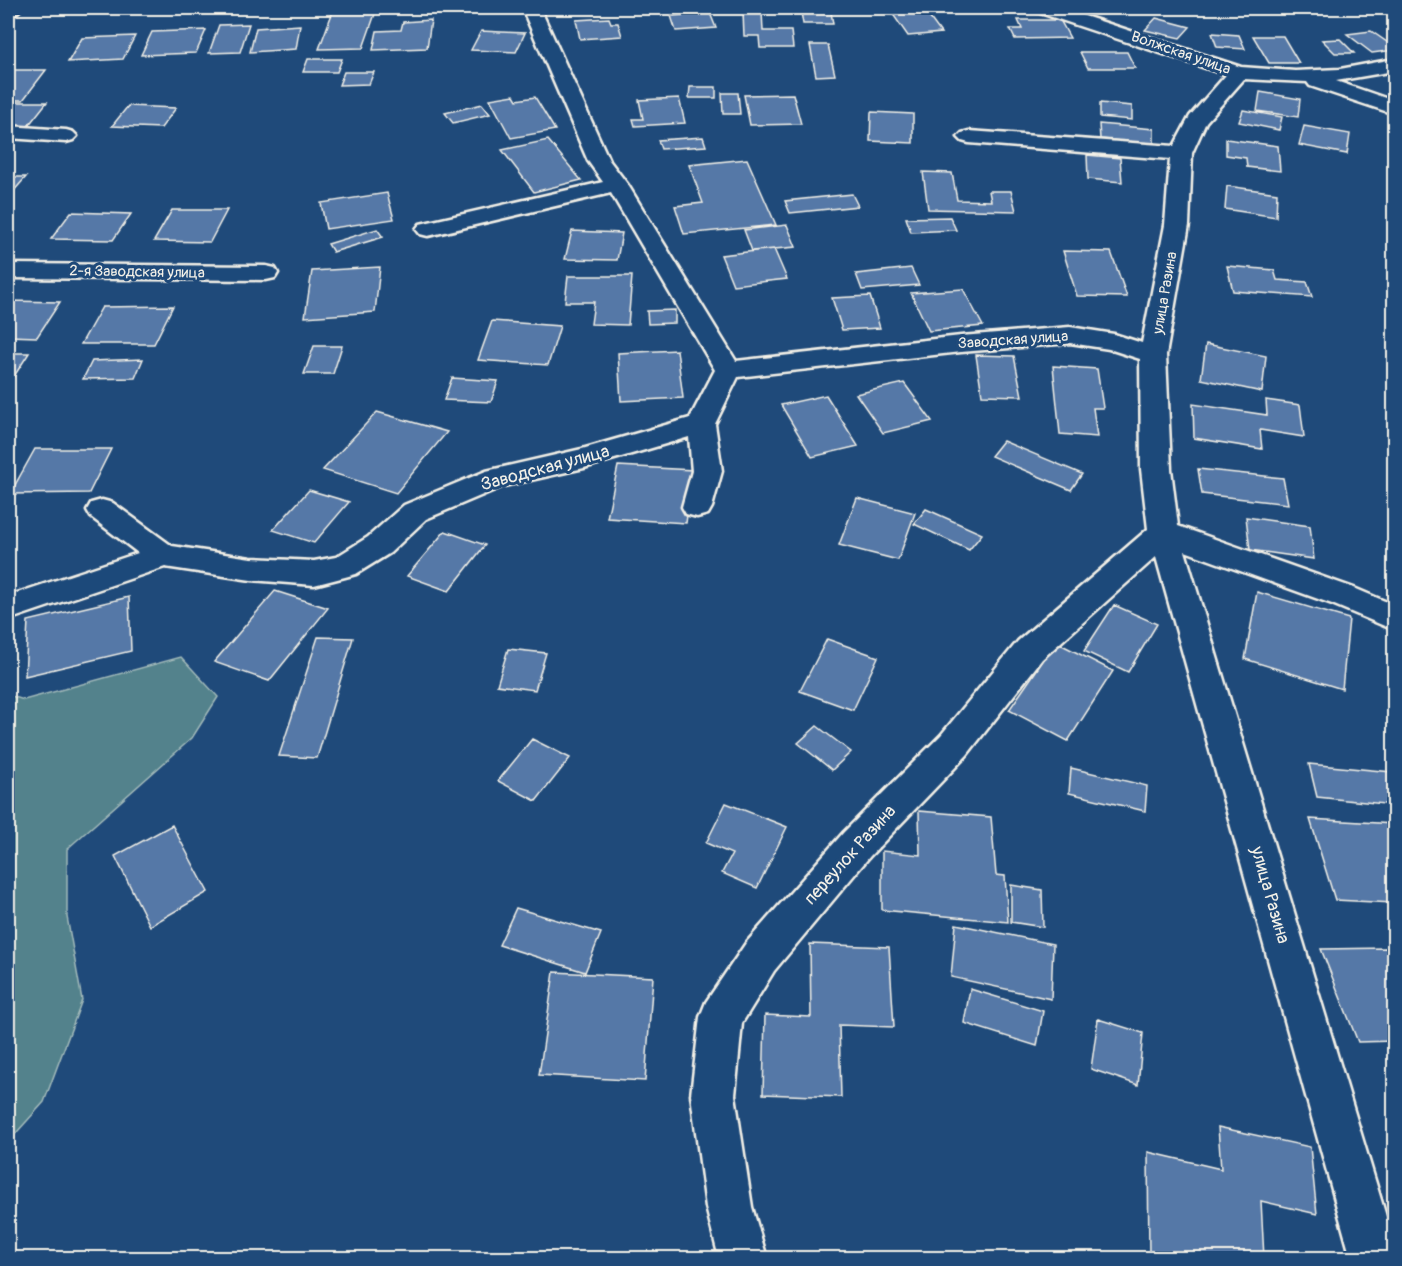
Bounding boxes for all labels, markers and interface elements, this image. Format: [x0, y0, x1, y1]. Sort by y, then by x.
street label: Волжская улица [1129, 27, 1233, 79]
street label: улица Разина [1148, 250, 1182, 337]
street label: 2-я Заводская улица [69, 261, 205, 283]
street label: Заводская улица [957, 327, 1069, 353]
street label: Заводская улица [478, 440, 612, 496]
street label: переулок Разина [799, 800, 901, 910]
street label: улица Разина [1245, 843, 1295, 946]

